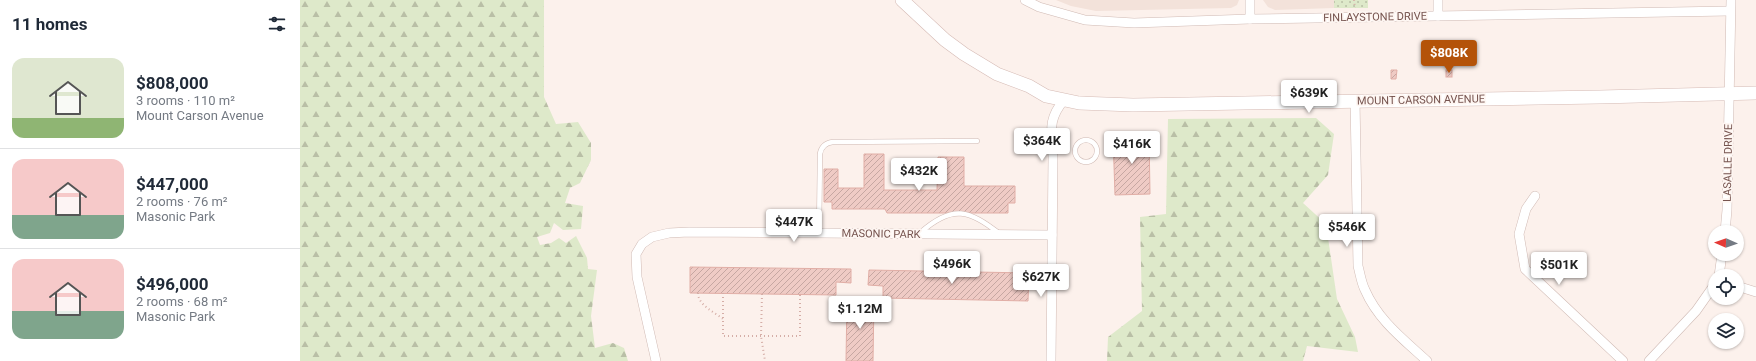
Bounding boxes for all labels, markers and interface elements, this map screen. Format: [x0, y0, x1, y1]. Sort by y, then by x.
street label: FINLAYSTONE DRIVE [1323, 10, 1427, 24]
icon: filters [266, 13, 288, 35]
text: 11 homes [12, 14, 88, 34]
pin: $808K [1421, 40, 1477, 74]
text: $808K [1430, 45, 1468, 60]
text: $808,000 [136, 73, 208, 93]
icon: home [44, 74, 92, 122]
pin: $639K [1281, 80, 1337, 114]
text: $639K [1290, 85, 1328, 100]
street label: MOUNT CARSON AVENUE [1357, 92, 1485, 108]
text: 3 rooms · 110 m² [136, 93, 235, 108]
text: Mount Carson Avenue [136, 108, 264, 123]
street label: LASALLE DRIVE [1721, 124, 1735, 202]
pin: $364K [1014, 128, 1070, 162]
pin: $416K [1104, 131, 1160, 165]
text: $364K [1023, 133, 1061, 148]
text: $416K [1113, 136, 1151, 151]
pin: $432K [891, 158, 947, 192]
text: $432K [900, 163, 938, 178]
text: $447,000 [136, 174, 208, 194]
icon: home [44, 175, 92, 223]
text: 2 rooms · 76 m² [136, 194, 228, 209]
text: Masonic Park [136, 209, 215, 224]
pin: $447K [766, 209, 822, 243]
text: $447K [775, 214, 813, 229]
pin: $546K [1319, 214, 1375, 248]
text: $546K [1328, 219, 1366, 234]
north arrow [1708, 225, 1744, 261]
map controls [1708, 225, 1744, 349]
street label: MASONIC PARK [842, 227, 921, 241]
pin: $496K [924, 251, 980, 285]
pin: $501K [1531, 252, 1587, 286]
text: $496K [933, 256, 971, 271]
text: $501K [1540, 257, 1578, 272]
pin: $627K [1013, 264, 1069, 298]
text: $627K [1022, 269, 1060, 284]
button: locate [1708, 269, 1744, 305]
text: $496,000 [136, 274, 208, 294]
icon: home [44, 275, 92, 323]
text: 2 rooms · 68 m² [136, 294, 228, 309]
pin: $1.12M [827, 296, 893, 330]
text: $1.12M [838, 301, 883, 316]
text: Masonic Park [136, 309, 215, 324]
button: layers [1708, 313, 1744, 349]

